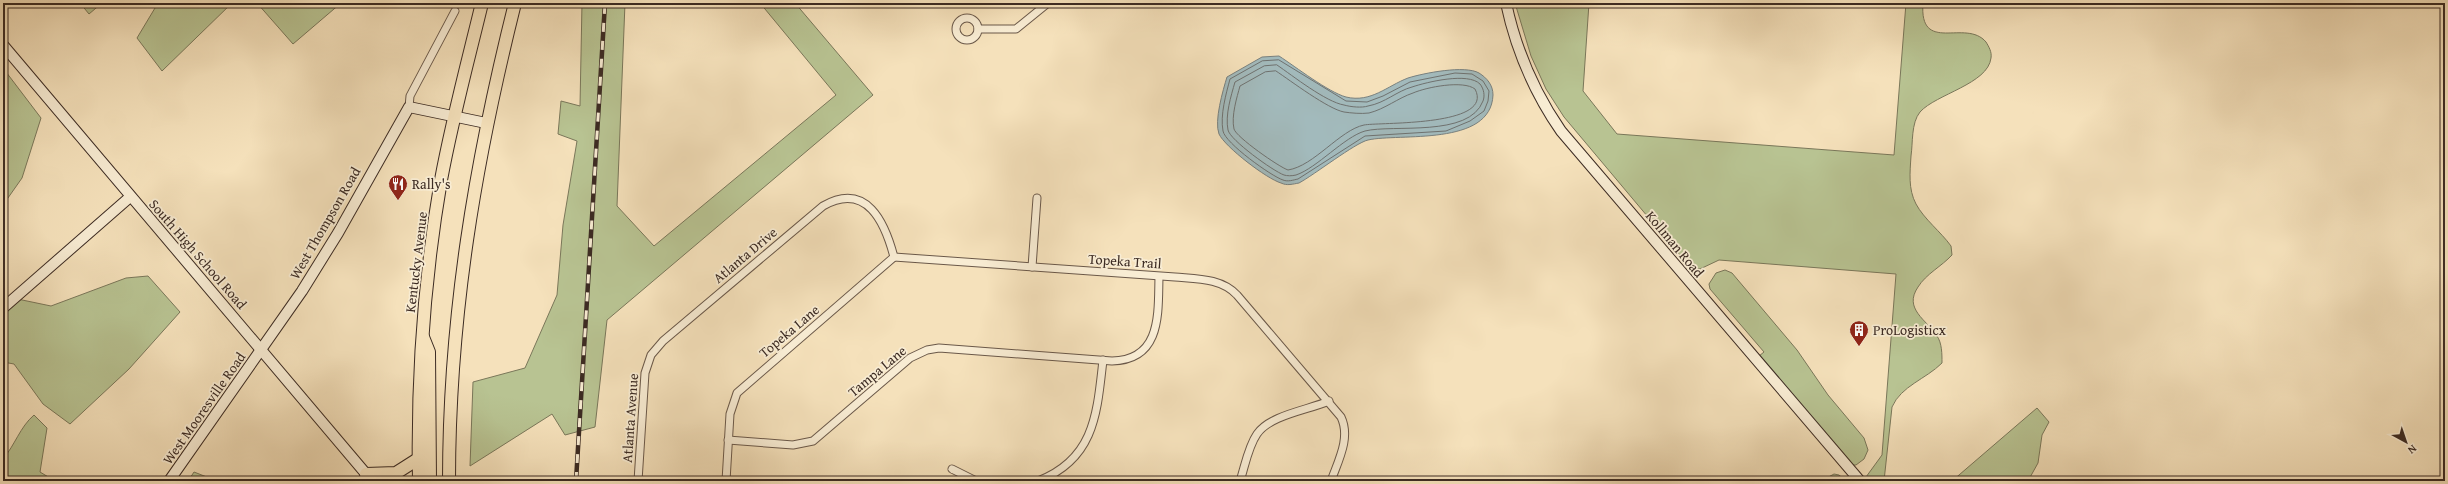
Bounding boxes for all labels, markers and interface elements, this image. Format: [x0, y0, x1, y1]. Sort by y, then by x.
street label: West Thompson Road [285, 163, 365, 283]
restaurant icon: Rally's [387, 173, 409, 201]
place label: Rally's [412, 174, 451, 194]
street label: South High School Road [145, 195, 252, 314]
street label: Kollman Road [1641, 206, 1709, 282]
street label: Kentucky Avenue [400, 210, 432, 314]
street label: Atlanta Drive [709, 222, 782, 288]
street label: Topeka Trail [1088, 248, 1162, 274]
street label: Topeka Lane [755, 300, 824, 362]
building icon: ProLogisticx [1848, 319, 1870, 347]
place label: ProLogisticx [1873, 320, 1947, 340]
street label: Tampa Lane [844, 340, 911, 401]
street label: West Mooresville Road [158, 347, 251, 468]
street label: Atlanta Avenue [617, 372, 643, 463]
north arrow [2386, 422, 2426, 462]
text: N [2404, 441, 2420, 459]

